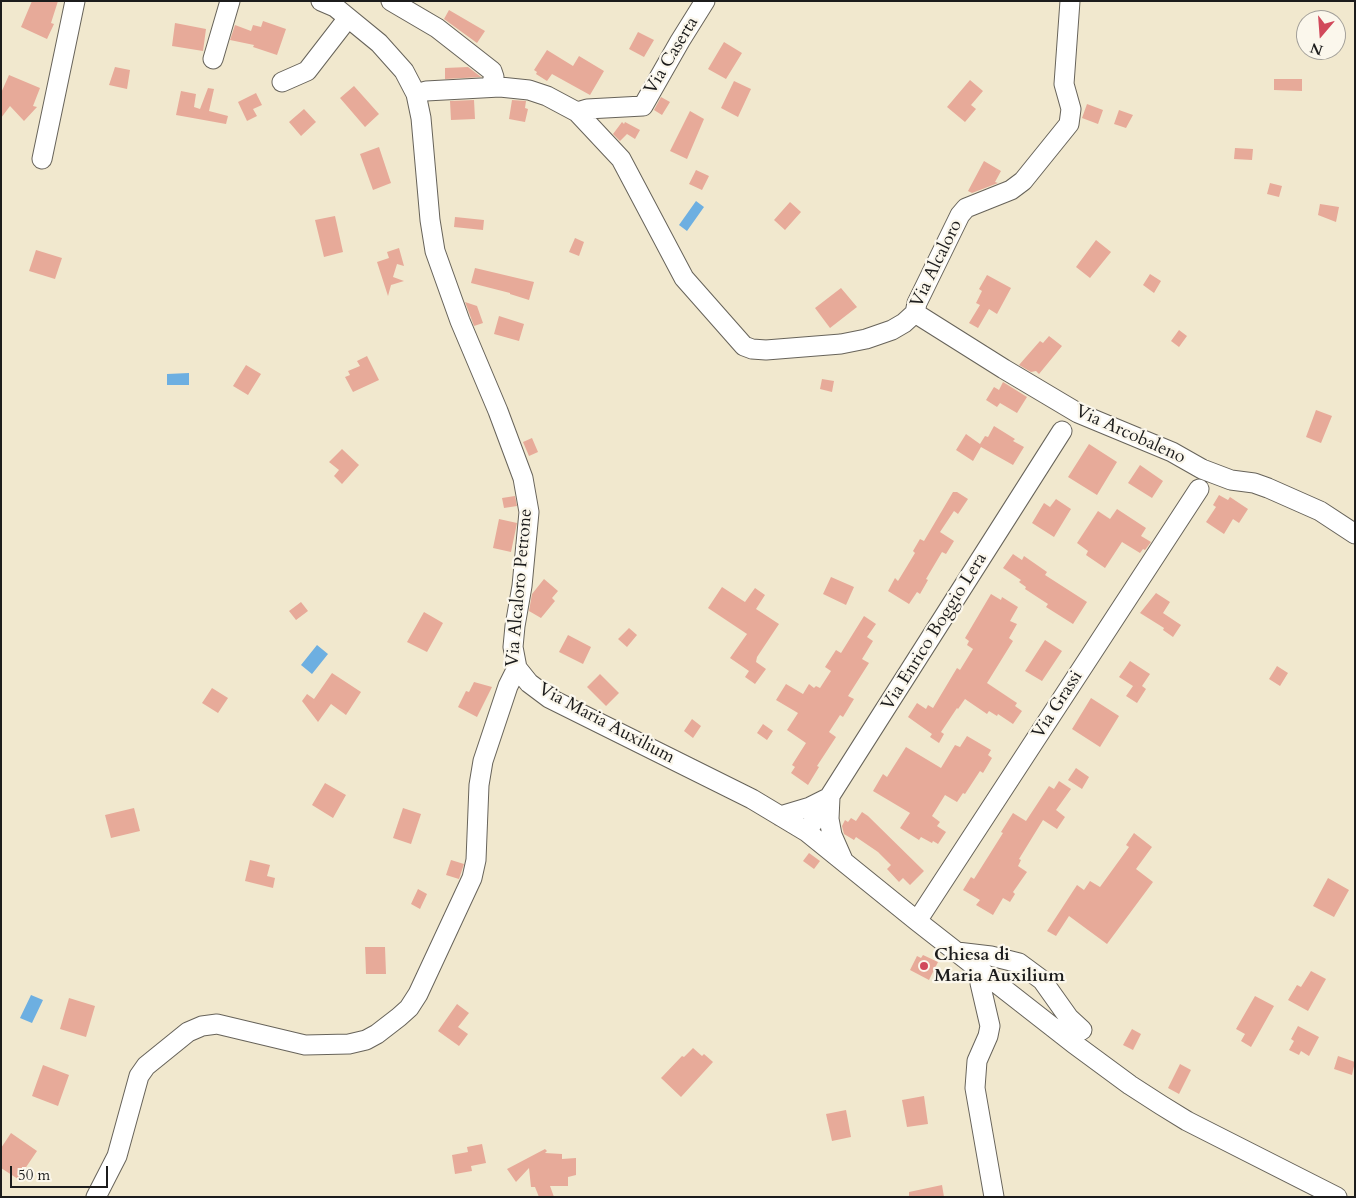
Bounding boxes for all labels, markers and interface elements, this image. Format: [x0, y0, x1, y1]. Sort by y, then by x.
north arrow [1296, 10, 1346, 60]
street label: Via Caserta [640, 13, 704, 99]
text: N [1308, 38, 1325, 60]
street label: Via Alcaloro [906, 217, 968, 311]
street label: Via Arcobaleno [1072, 401, 1188, 469]
street label: Via Alcaloro Petrone [502, 508, 538, 668]
street label: Via Enrico Boggio Lera [878, 549, 992, 715]
street label: Via Grassi [1028, 667, 1088, 743]
street label: Via Maria Auxilium [534, 679, 678, 769]
place label: Chiesa di Maria Auxilium [934, 945, 1065, 988]
marker: Chiesa di Maria Auxilium [918, 960, 930, 972]
scale bar [12, 1156, 110, 1188]
text: 50 m [18, 1165, 50, 1185]

